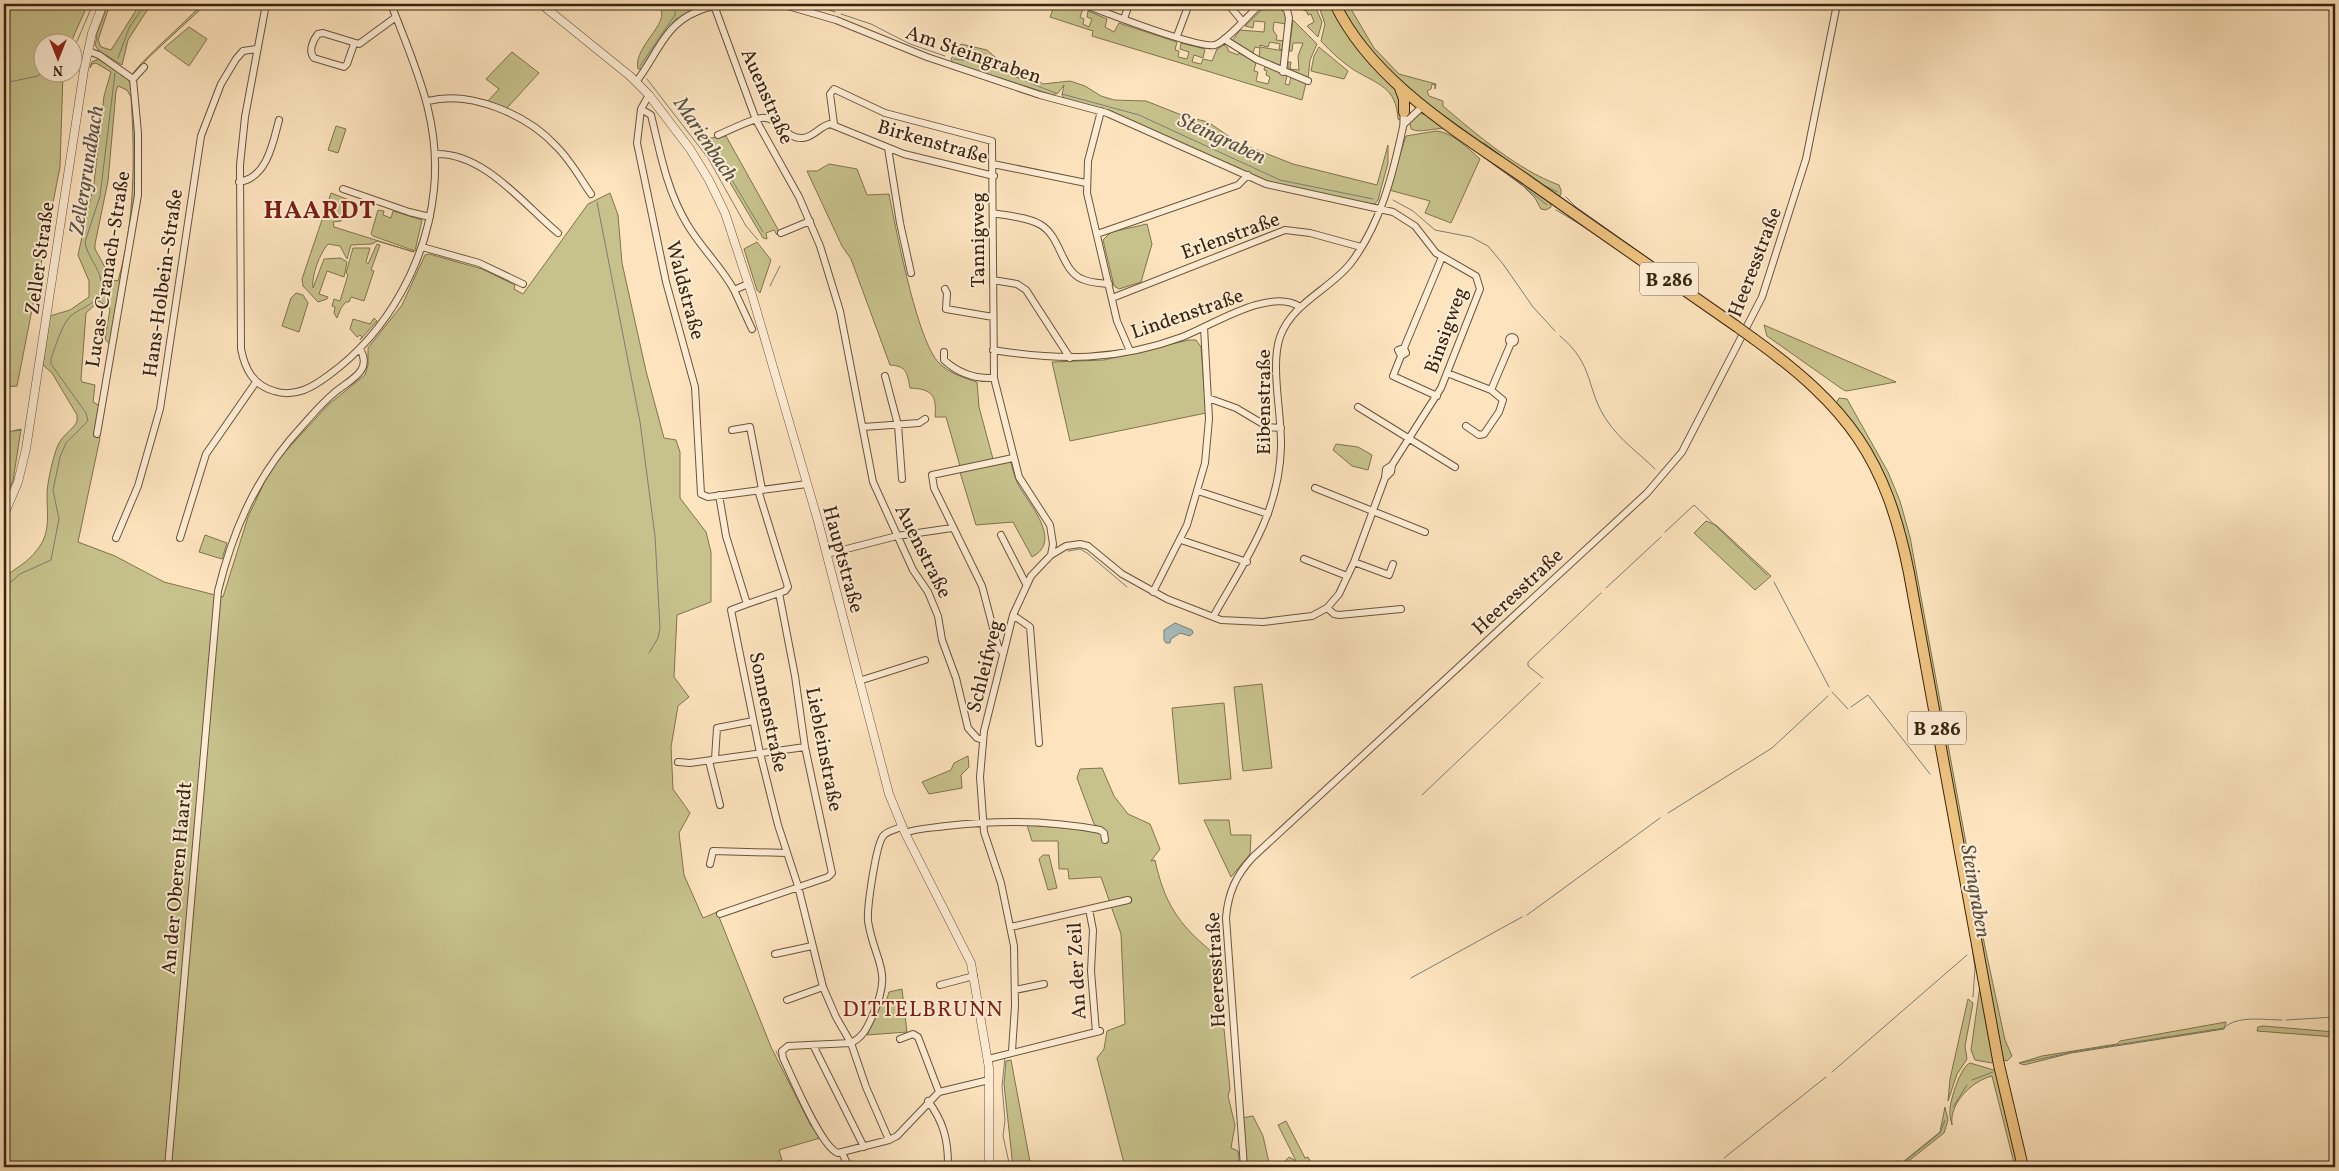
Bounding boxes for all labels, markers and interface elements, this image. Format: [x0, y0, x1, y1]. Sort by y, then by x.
street label: Am Steingraben [902, 20, 1045, 92]
north arrow [32, 32, 82, 82]
street label: Auenstraße [733, 45, 800, 149]
text: N [53, 60, 63, 79]
water label: Marienbach [665, 91, 744, 188]
water label: Zellergrundbach [63, 104, 112, 238]
water label: Steingraben [1172, 106, 1270, 173]
street label: Birkenstraße [874, 114, 991, 172]
street label: Lucas-Cranach-Straße [80, 169, 138, 370]
street label: Hans-Holbein-Straße [137, 188, 191, 379]
street label: Tannigweg [965, 192, 993, 288]
district label: HAARDT [264, 194, 376, 229]
street label: Zeller Straße [19, 200, 63, 317]
street label: Heeresstraße [1722, 204, 1790, 322]
street label: Erlenstraße [1177, 206, 1284, 268]
street label: Waldstraße [657, 238, 711, 343]
road number: B 286 [1640, 262, 1698, 296]
street label: Lindenstraße [1128, 283, 1248, 347]
street label: Binsigweg [1418, 284, 1475, 378]
street label: Eibenstraße [1251, 349, 1279, 455]
street label: Auenstraße [887, 500, 958, 604]
street label: Hauptstraße [814, 503, 870, 616]
street label: Heeresstraße [1466, 543, 1570, 642]
street label: Schleifweg [961, 617, 1011, 716]
street label: Sonnenstraße [741, 650, 793, 775]
street label: Liebleinstraße [797, 685, 849, 814]
road number: B 286 [1908, 711, 1966, 744]
street label: An der Oberen Haardt [156, 780, 200, 976]
water label: Steingraben [1952, 842, 1997, 940]
street label: Heeresstraße [1200, 911, 1234, 1028]
street label: An der Zeil [1061, 922, 1095, 1020]
district label: DITTELBRUNN [842, 995, 1004, 1026]

